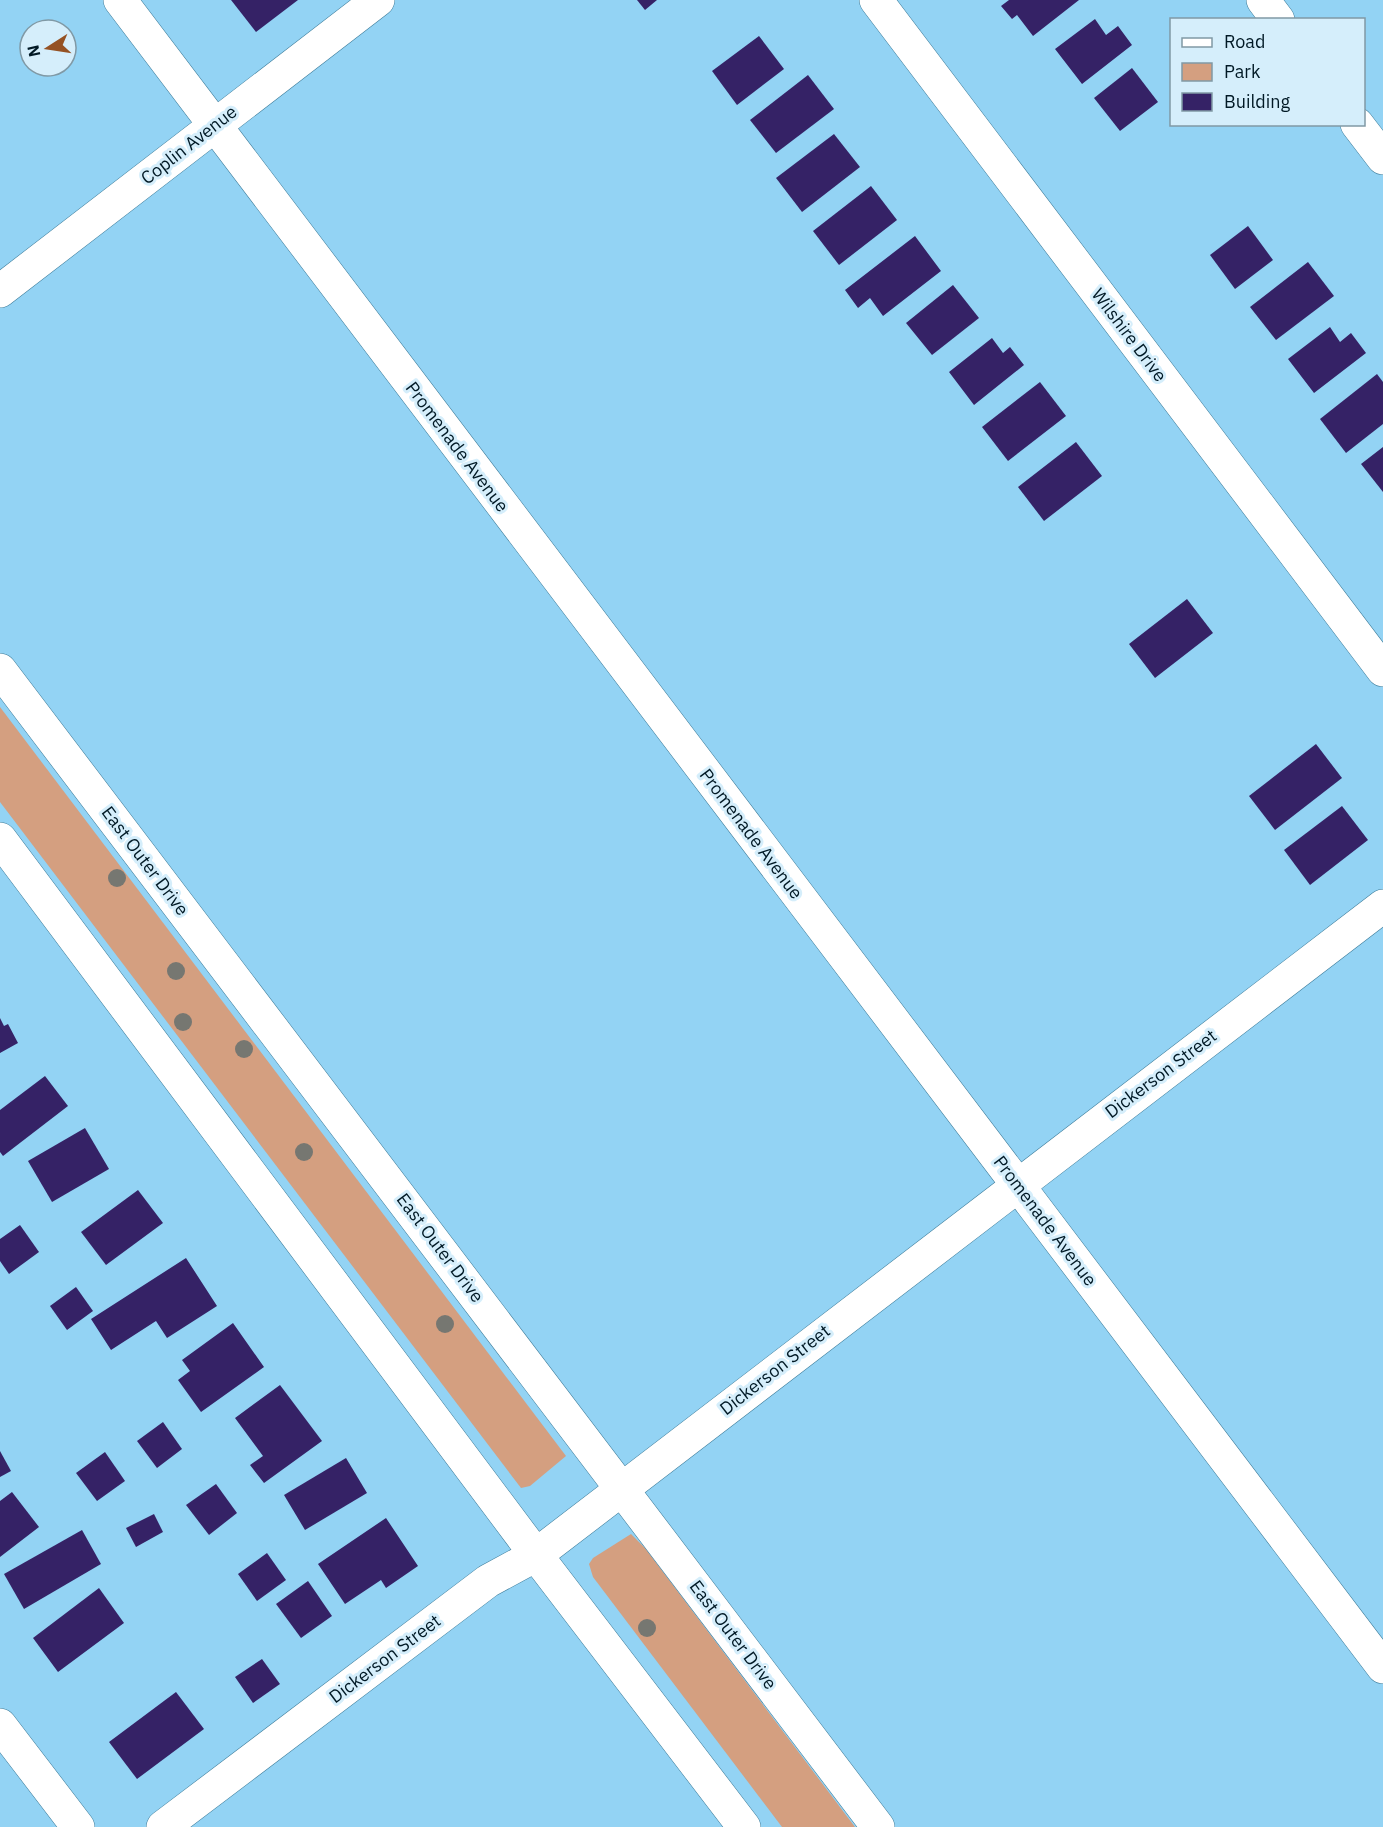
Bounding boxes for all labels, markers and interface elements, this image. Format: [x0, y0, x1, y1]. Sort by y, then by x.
north arrow [18, 18, 78, 78]
legend [1170, 18, 1365, 126]
text: Road [1224, 30, 1265, 53]
text: N [22, 43, 44, 59]
text: Park [1224, 60, 1261, 83]
text: Building [1224, 90, 1291, 113]
street label: Coplin Avenue [136, 100, 241, 189]
street label: Wilshire Drive [1087, 283, 1172, 386]
street label: Promenade Avenue [401, 377, 514, 517]
street label: Promenade Avenue [695, 764, 808, 904]
street label: East Outer Drive [97, 801, 194, 920]
street label: Dickerson Street [1100, 1024, 1221, 1123]
street label: Promenade Avenue [989, 1151, 1102, 1291]
street label: East Outer Drive [392, 1188, 489, 1307]
street label: Dickerson Street [715, 1319, 835, 1420]
street label: East Outer Drive [685, 1575, 782, 1694]
street label: Dickerson Street [324, 1609, 445, 1708]

